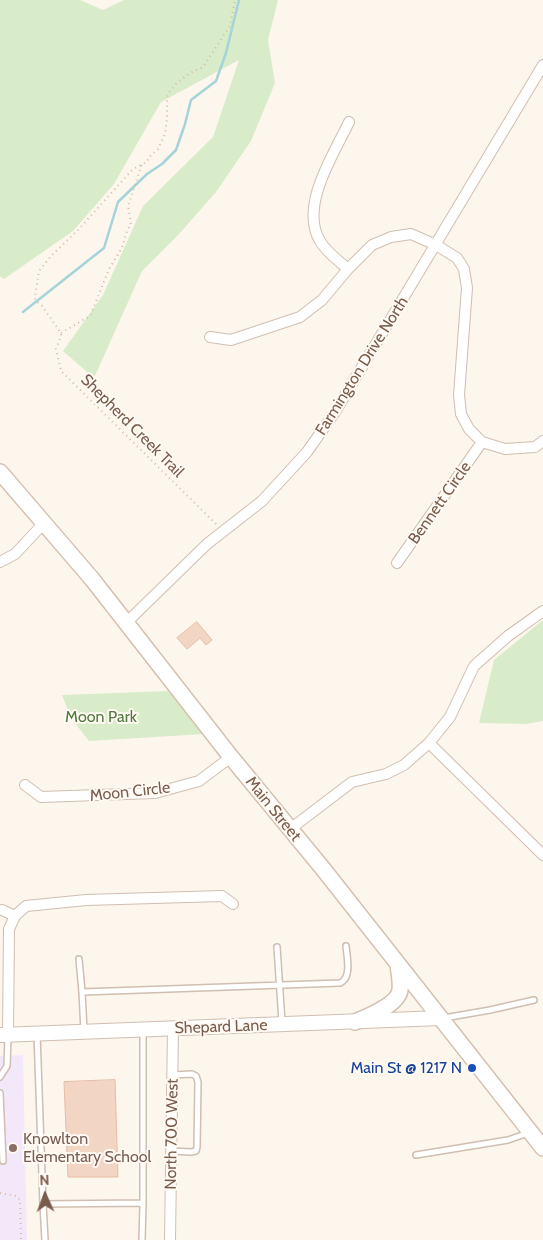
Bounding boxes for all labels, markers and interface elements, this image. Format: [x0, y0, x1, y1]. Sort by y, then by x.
street label: Farmington Drive North [312, 293, 412, 439]
street label: Shepherd Creek Trail [76, 370, 188, 482]
street label: Bennett Circle [405, 458, 475, 548]
park label: Moon Park [65, 707, 137, 727]
street label: Main Street [241, 773, 305, 845]
street label: Moon Circle [89, 778, 171, 806]
street label: Shepard Lane [174, 1016, 268, 1038]
place label: Main St @ 1217 N [350, 1058, 462, 1078]
marker: Main St @ 1217 N [466, 1062, 478, 1074]
street label: North 700 West [161, 1078, 183, 1190]
place label: Knowlton Elementary School [23, 1129, 151, 1167]
marker: Knowlton Elementary School [7, 1142, 19, 1154]
north arrow [20, 1170, 70, 1220]
text: N [39, 1171, 50, 1189]

